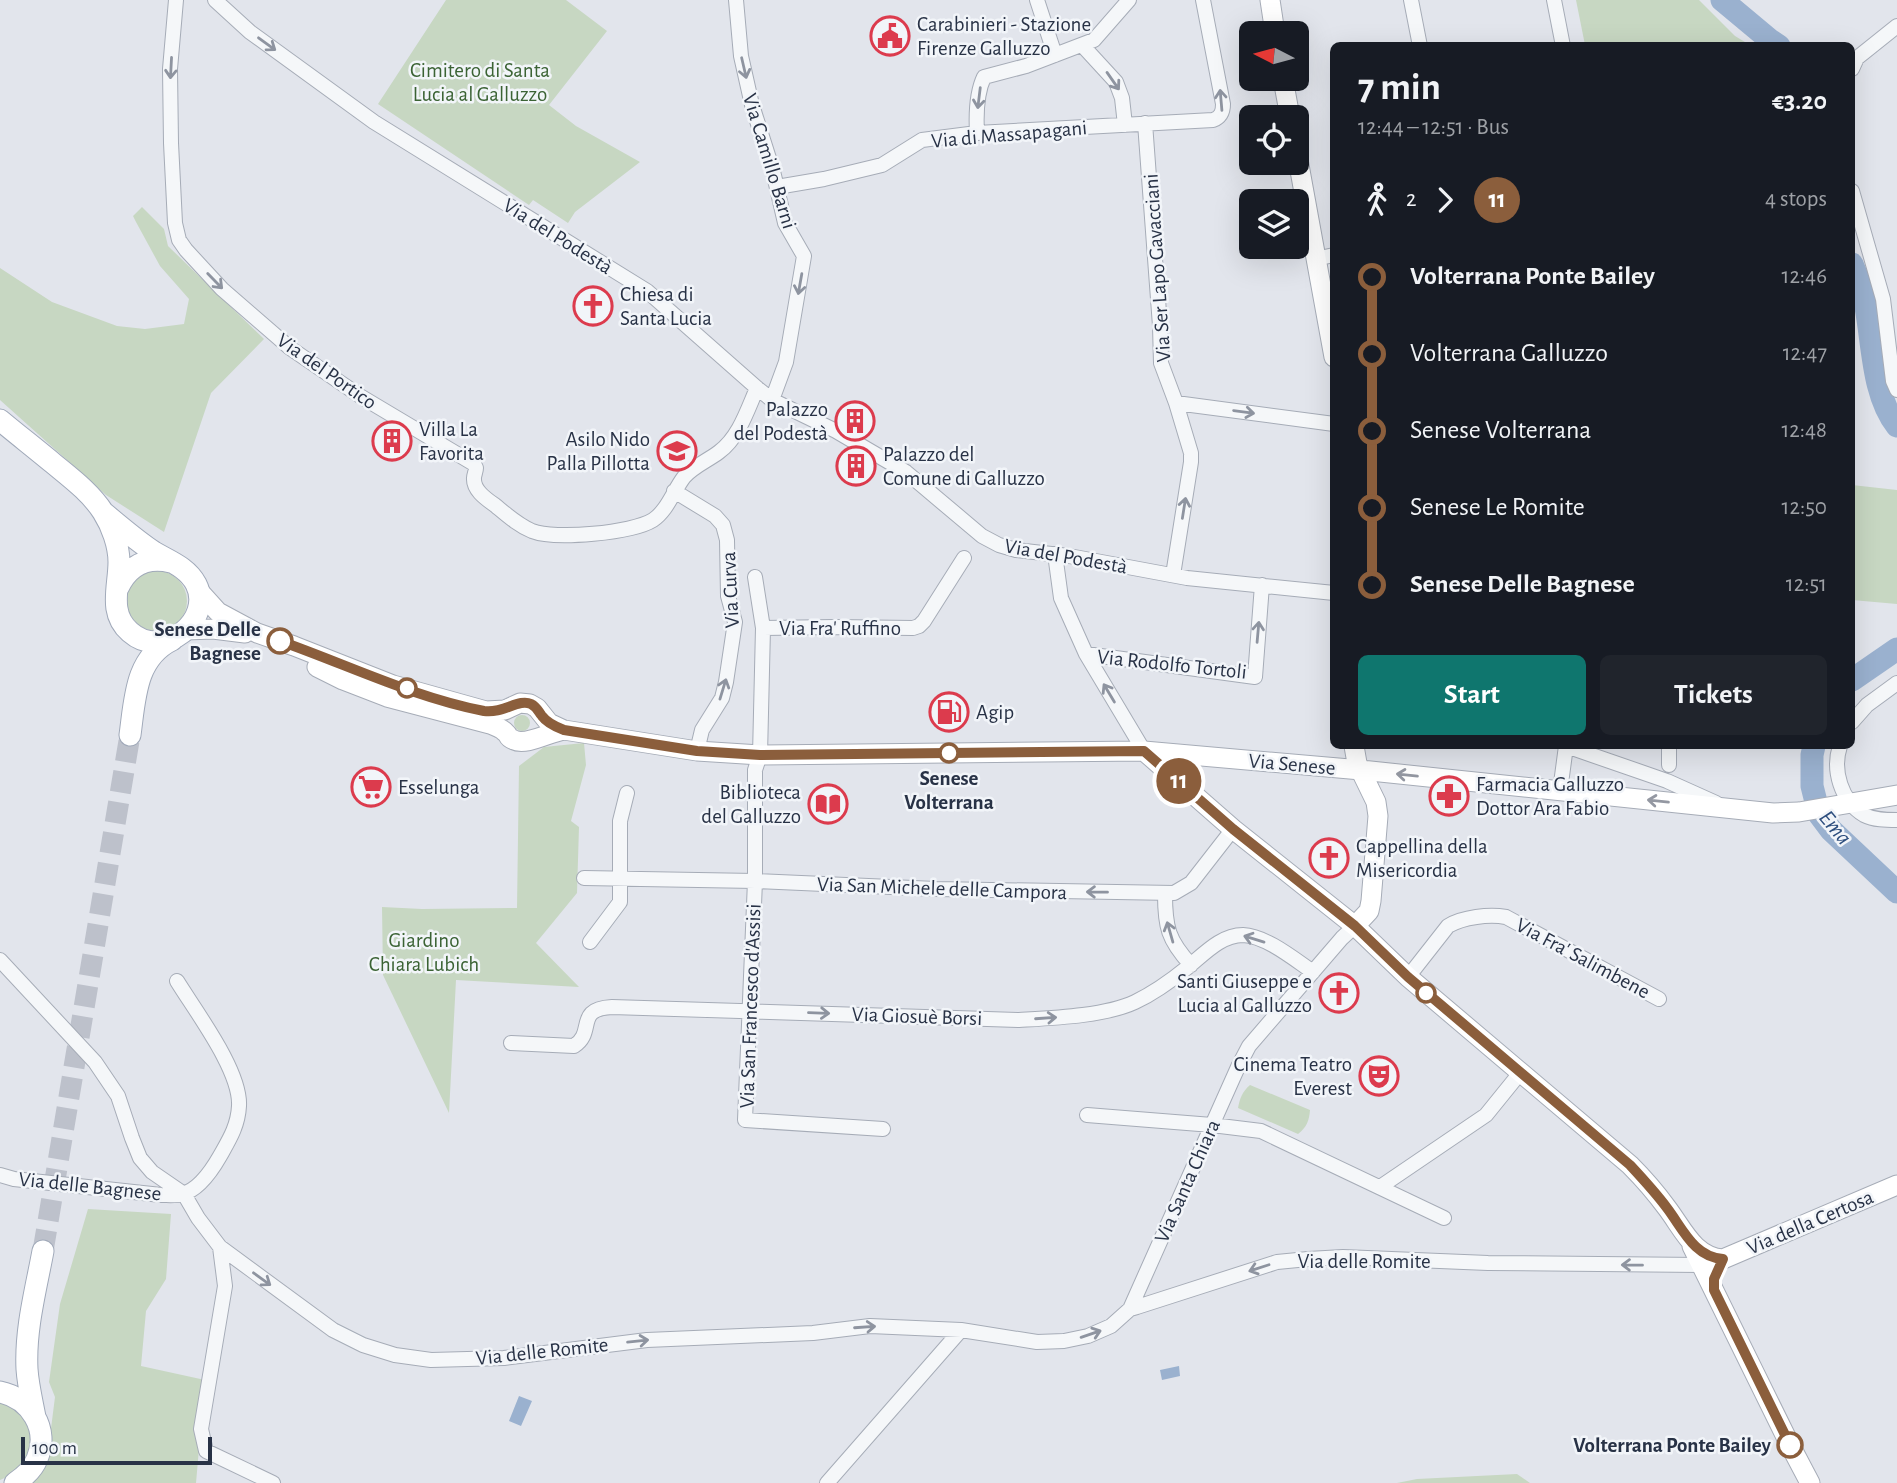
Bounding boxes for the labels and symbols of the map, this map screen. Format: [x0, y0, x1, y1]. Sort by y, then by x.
place label: Carabinieri - Stazione Firenze Galluzzo [917, 14, 1091, 59]
public building icon: Carabinieri - Stazione Firenze Galluzzo [869, 15, 911, 57]
north arrow [1239, 21, 1309, 91]
one-way arrow [257, 37, 276, 52]
one-way arrow [164, 56, 177, 79]
one-way arrow [737, 56, 751, 79]
park label: Cimitero di Santa Lucia al Galluzzo [410, 60, 550, 105]
one-way arrow [1105, 71, 1120, 90]
one-way arrow [972, 86, 985, 109]
one-way arrow [1214, 89, 1227, 112]
street label: Via Camillo Barni [739, 91, 800, 231]
street label: Via di Massapagani [930, 117, 1088, 152]
street label: Via Ser Lapo Gavacciani [1140, 173, 1175, 363]
street label: Via del Podestà [499, 195, 616, 278]
one-way arrow [207, 272, 224, 289]
one-way arrow [793, 272, 806, 295]
place label: Chiesa di Santa Lucia [620, 284, 712, 329]
church icon: Chiesa di Santa Lucia [572, 285, 614, 327]
street label: Via del Portico [273, 329, 380, 413]
place label: Palazzo del Podestà [734, 399, 828, 444]
building icon: Palazzo del Podestà [834, 400, 876, 442]
one-way arrow [1232, 406, 1255, 419]
place label: Villa La Favorita [419, 419, 484, 464]
building icon: Villa La Favorita [371, 420, 413, 462]
place label: Asilo Nido Palla Pillotta [547, 429, 650, 474]
school or university icon: Asilo Nido Palla Pillotta [656, 430, 698, 472]
place label: Palazzo del Comune di Galluzzo [883, 444, 1045, 489]
building icon: Palazzo del Comune di Galluzzo [835, 445, 877, 487]
one-way arrow [1178, 497, 1191, 520]
street label: Via del Podestà [1003, 535, 1129, 578]
street label: Via Curva [718, 551, 743, 629]
street label: Via Fra' Ruffino [779, 618, 901, 639]
place label: Senese Delle Bagnese [154, 619, 261, 664]
one-way arrow [1252, 622, 1265, 644]
marker: Senese Delle Bagnese [267, 628, 293, 654]
street label: Via Rodolfo Tortoli [1096, 646, 1248, 683]
unlabelled marker [397, 678, 417, 698]
one-way arrow [718, 678, 731, 700]
one-way arrow [1102, 683, 1116, 703]
fuel station icon: Agip [928, 691, 970, 733]
place label: Agip [976, 702, 1014, 723]
marker: Senese Volterrana [939, 743, 959, 763]
street label: Via Senese [1248, 750, 1336, 779]
line badge: 11 [1148, 758, 1210, 804]
supermarket icon: Esselunga [350, 766, 392, 808]
place label: Senese Volterrana [904, 768, 994, 813]
one-way arrow [1396, 768, 1419, 781]
place label: Farmacia Galluzzo Dottor Ara Fabio [1476, 774, 1624, 819]
pharmacy icon: Farmacia Galluzzo Dottor Ara Fabio [1428, 775, 1470, 817]
place label: Esselunga [398, 777, 480, 798]
place label: Biblioteca del Galluzzo [701, 782, 801, 827]
library icon: Biblioteca del Galluzzo [807, 783, 849, 825]
one-way arrow [1647, 794, 1670, 807]
water label: Ema [1814, 806, 1856, 850]
place label: Cappellina della Misericordia [1356, 836, 1488, 881]
church icon: Cappellina della Misericordia [1308, 837, 1350, 879]
street label: Via San Michele delle Campora [816, 874, 1068, 903]
one-way arrow [1086, 886, 1109, 899]
street label: Via San Francesco d'Assisi [736, 903, 765, 1109]
street label: Via Fra' Salimbene [1512, 914, 1653, 1003]
one-way arrow [1163, 922, 1176, 944]
park label: Giardino Chiara Lubich [369, 930, 479, 975]
one-way arrow [1243, 931, 1265, 944]
place label: Santi Giuseppe e Lucia al Galluzzo [1177, 971, 1312, 1016]
church icon: Santi Giuseppe e Lucia al Galluzzo [1318, 972, 1360, 1014]
unlabelled marker [1416, 983, 1436, 1003]
street label: Via Giosuè Borsi [851, 1004, 983, 1029]
one-way arrow [807, 1007, 830, 1020]
one-way arrow [1034, 1011, 1057, 1024]
place label: Cinema Teatro Everest [1233, 1054, 1352, 1099]
theatre icon: Cinema Teatro Everest [1358, 1055, 1400, 1097]
street label: Via Santa Chiara [1151, 1116, 1224, 1246]
street label: Via delle Bagnese [18, 1169, 162, 1204]
street label: Via della Certosa [1744, 1186, 1877, 1259]
street label: Via delle Romite [1297, 1251, 1431, 1272]
one-way arrow [1621, 1259, 1644, 1272]
one-way arrow [1248, 1262, 1270, 1275]
one-way arrow [252, 1272, 271, 1286]
one-way arrow [853, 1321, 876, 1334]
one-way arrow [1079, 1327, 1101, 1339]
street label: Via delle Romite [475, 1334, 609, 1369]
one-way arrow [627, 1335, 649, 1348]
marker: Volterrana Ponte Bailey [1777, 1432, 1803, 1458]
scale bar [21, 1434, 212, 1466]
place label: Volterrana Ponte Bailey [1573, 1435, 1772, 1456]

